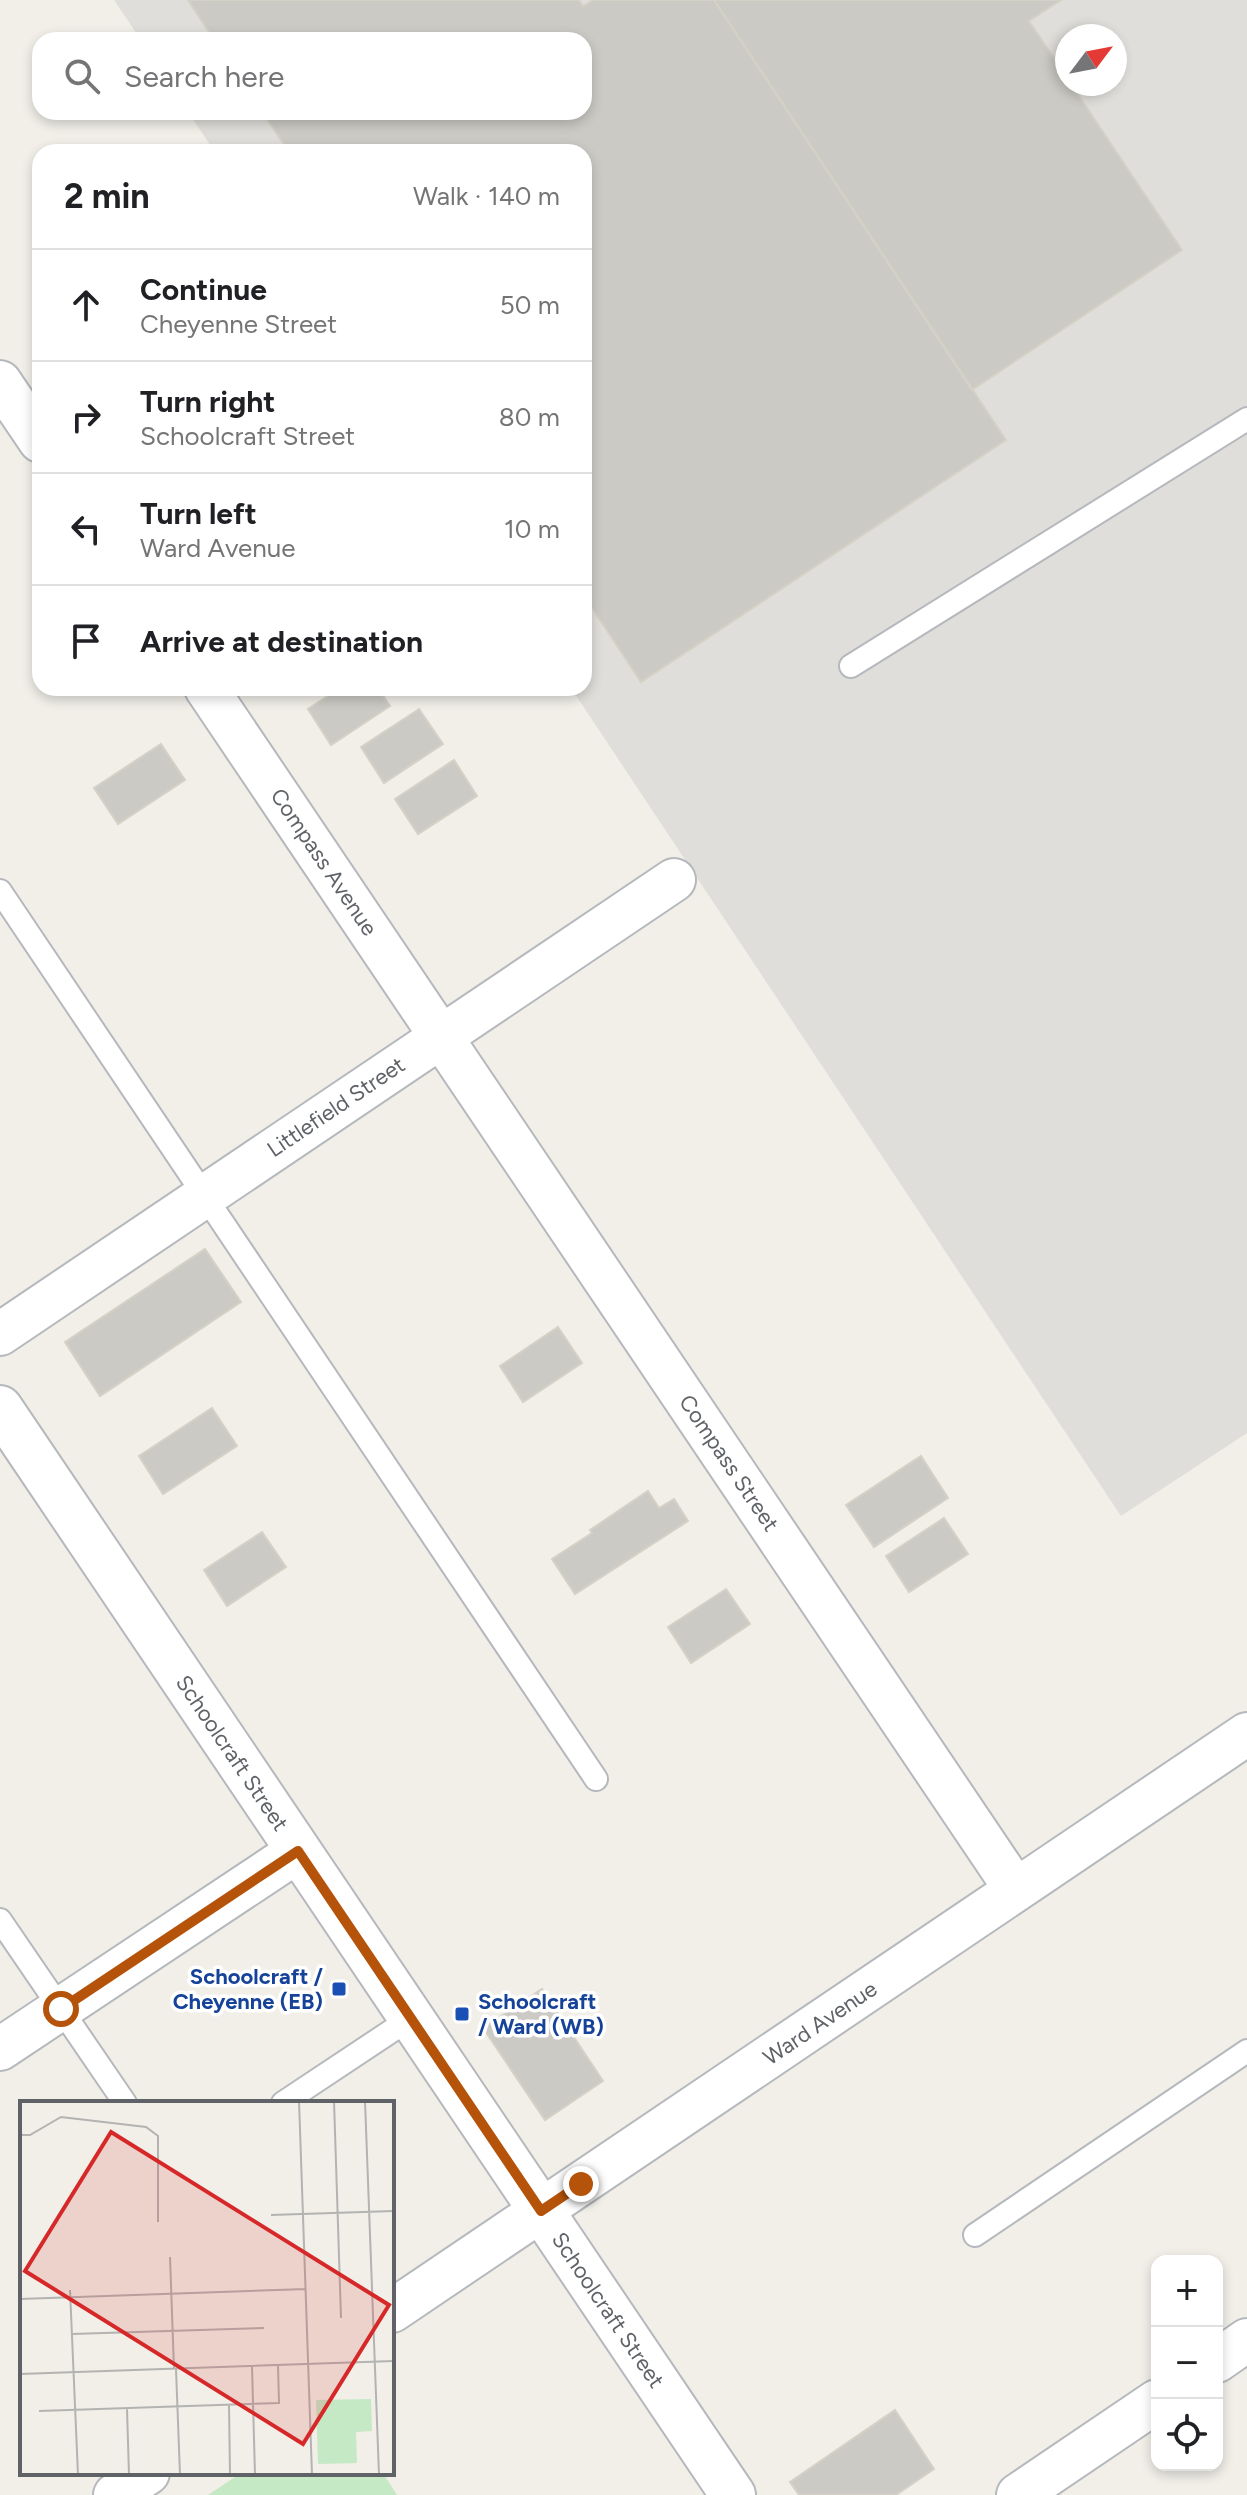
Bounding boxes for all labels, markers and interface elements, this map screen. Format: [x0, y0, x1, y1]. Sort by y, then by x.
north arrow [1055, 24, 1127, 96]
search box [32, 32, 592, 120]
icon: search [60, 54, 104, 98]
text: Search here [124, 58, 284, 95]
text: 2 min [64, 176, 150, 217]
text: Walk · 140 m [413, 180, 560, 212]
text: Continue [140, 271, 267, 308]
icon: ahead [64, 283, 108, 327]
text: 50 m [500, 289, 560, 321]
text: Cheyenne Street [140, 308, 337, 340]
text: Turn right [140, 383, 275, 420]
icon: right [64, 395, 108, 439]
text: 80 m [499, 401, 560, 433]
text: Schoolcraft Street [140, 420, 355, 452]
text: Turn left [140, 495, 257, 532]
icon: left [64, 507, 108, 551]
text: 10 m [504, 513, 560, 545]
text: Ward Avenue [140, 532, 296, 564]
icon: arrive [64, 619, 108, 663]
text: Arrive at destination [140, 623, 423, 660]
street label: Compass Avenue [265, 783, 383, 941]
street label: Littlefield Street [262, 1051, 410, 1163]
street label: Compass Street [673, 1389, 785, 1537]
street label: Schoolcraft Street [170, 1670, 294, 1836]
place label: Schoolcraft / Cheyenne (EB) [173, 1963, 323, 2015]
street label: Ward Avenue [758, 1975, 882, 2071]
marker: Schoolcraft / Cheyenne (EB) [330, 1980, 348, 1998]
place label: Schoolcraft / Ward (WB) [478, 1988, 604, 2040]
route start [43, 1991, 79, 2027]
marker: Schoolcraft / Ward (WB) [453, 2005, 471, 2023]
inset map [20, 2101, 394, 2475]
route end [563, 2166, 599, 2202]
street label: Schoolcraft Street [546, 2227, 670, 2393]
map controls [1151, 2255, 1223, 2471]
button: + [1151, 2255, 1223, 2327]
button: − [1151, 2327, 1223, 2399]
button: locate [1151, 2399, 1223, 2471]

